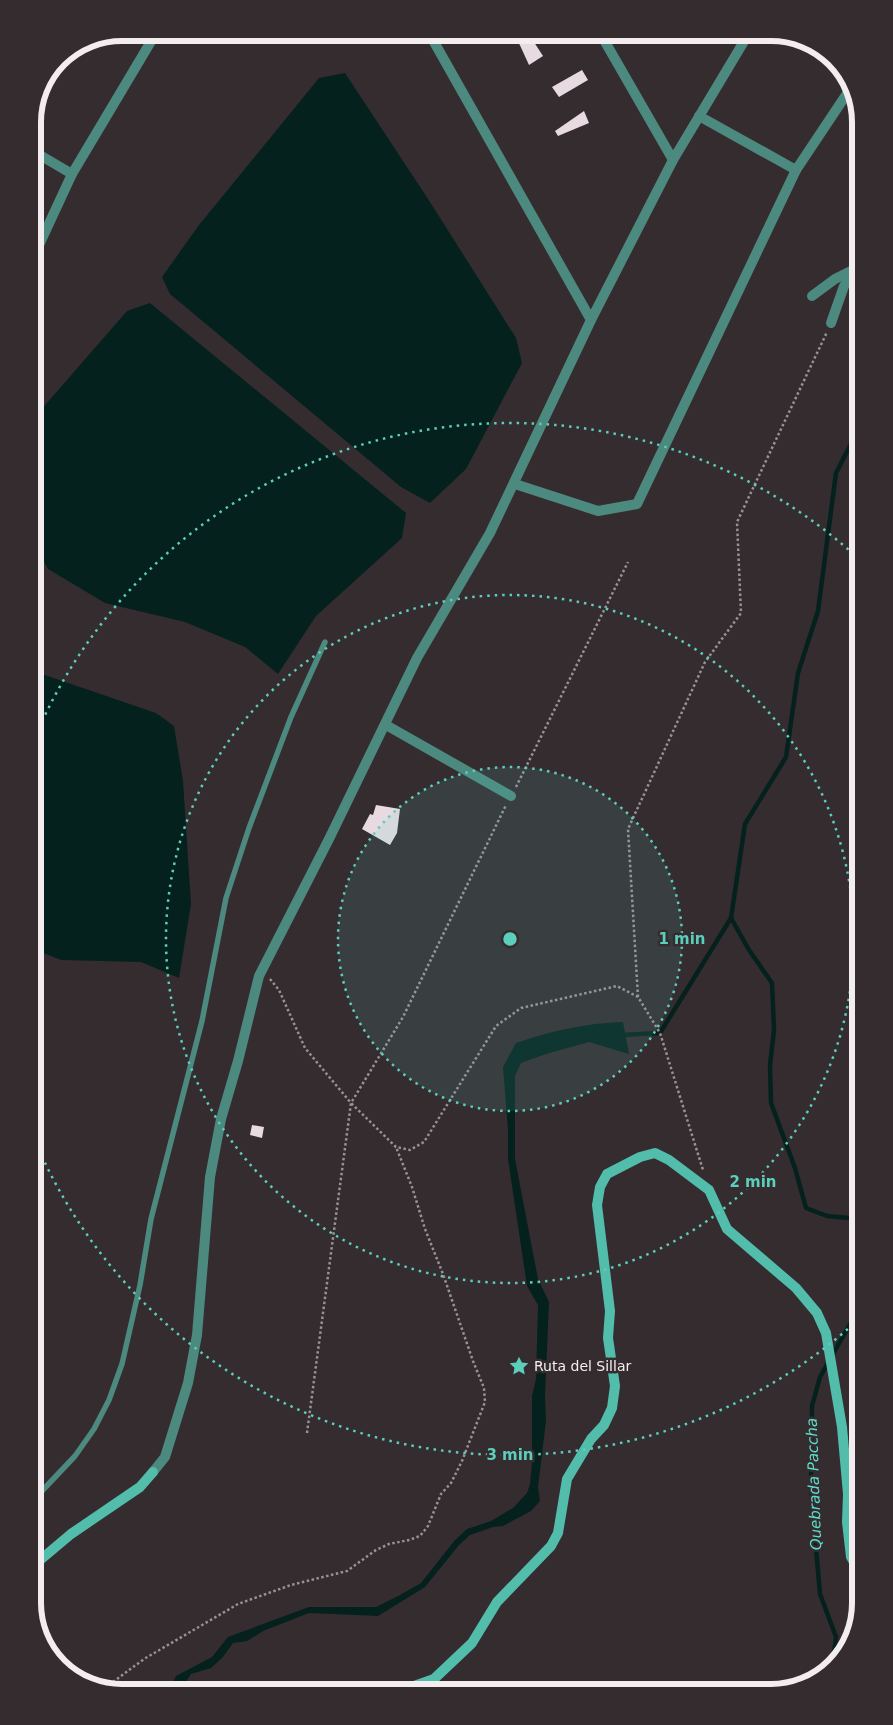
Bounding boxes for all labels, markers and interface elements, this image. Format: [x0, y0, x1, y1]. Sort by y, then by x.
centre of rings [501, 930, 519, 948]
text: 1 min [658, 930, 706, 948]
text: 2 min [729, 1173, 777, 1191]
place icon: Ruta del Sillar [508, 1355, 530, 1377]
place label: Ruta del Sillar [534, 1358, 631, 1374]
water label: Quebrada Paccha [803, 1418, 825, 1550]
text: 3 min [486, 1446, 534, 1464]

